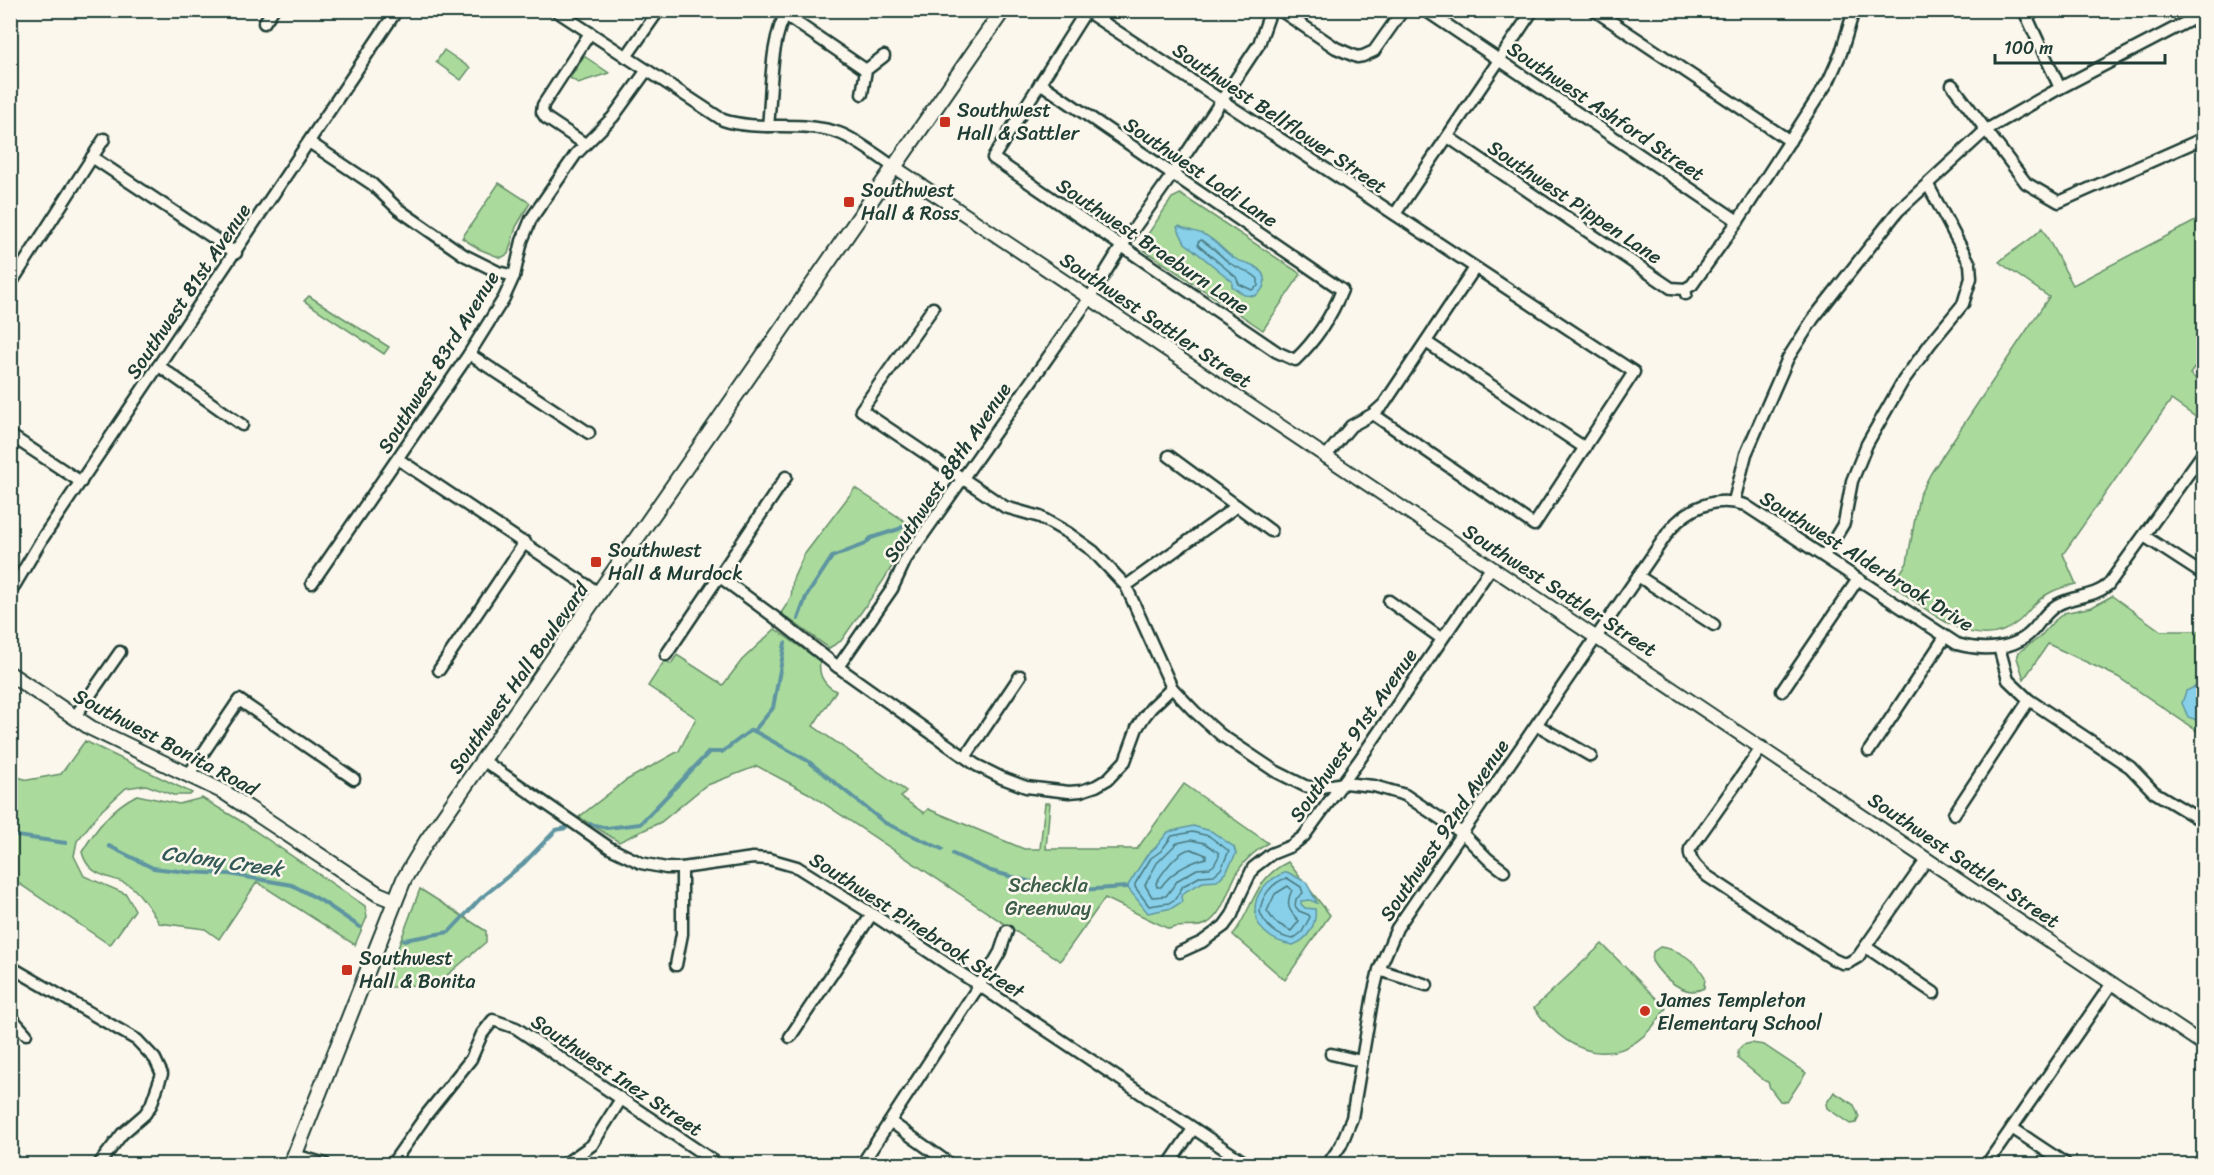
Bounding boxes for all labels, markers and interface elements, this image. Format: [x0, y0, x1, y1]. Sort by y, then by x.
scale bar [1995, 27, 2164, 65]
street label: Southwest Ashford Street [1500, 32, 1712, 191]
text: 100 m [2004, 32, 2053, 64]
street label: Southwest Bellflower Street [1165, 33, 1395, 204]
place label: Southwest Hall & Sattler [957, 93, 1081, 151]
street label: Southwest Lodi Lane [1116, 108, 1285, 237]
marker: Southwest Hall & Sattler [938, 115, 952, 129]
street label: Southwest Pippen Lane [1480, 131, 1669, 274]
street label: Southwest Braeburn Lane [1049, 169, 1256, 324]
place label: Southwest Hall & Ross [861, 173, 960, 231]
marker: Southwest Hall & Ross [842, 195, 856, 209]
street label: Southwest 81st Avenue [116, 196, 261, 386]
street label: Southwest Sattler Street [1052, 243, 1259, 398]
street label: Southwest 83rd Avenue [368, 264, 509, 461]
street label: Southwest 88th Avenue [874, 375, 1021, 570]
street label: Southwest Alderbrook Drive [1753, 481, 1981, 642]
street label: Southwest Sattler Street [1455, 514, 1664, 667]
place label: Southwest Hall & Murdock [608, 533, 743, 591]
marker: Southwest Hall & Murdock [589, 555, 603, 569]
street label: Southwest Hall Boulevard [439, 574, 599, 782]
street label: Southwest 91st Avenue [1280, 641, 1427, 830]
street label: Southwest Bonita Road [67, 679, 266, 807]
street label: Southwest 92nd Avenue [1370, 732, 1519, 929]
street label: Southwest Sattler Street [1860, 783, 2067, 938]
water label: Colony Creek [159, 834, 288, 889]
street label: Southwest Pinebrook Street [802, 842, 1032, 1009]
park label: Scheckla Greenway [1005, 868, 1092, 926]
place label: Southwest Hall & Bonita [359, 941, 476, 999]
marker: Southwest Hall & Bonita [340, 963, 354, 977]
place label: James Templeton Elementary School [1656, 983, 1822, 1041]
marker: James Templeton Elementary School [1638, 1004, 1652, 1018]
street label: Southwest Inez Street [524, 1005, 710, 1146]

